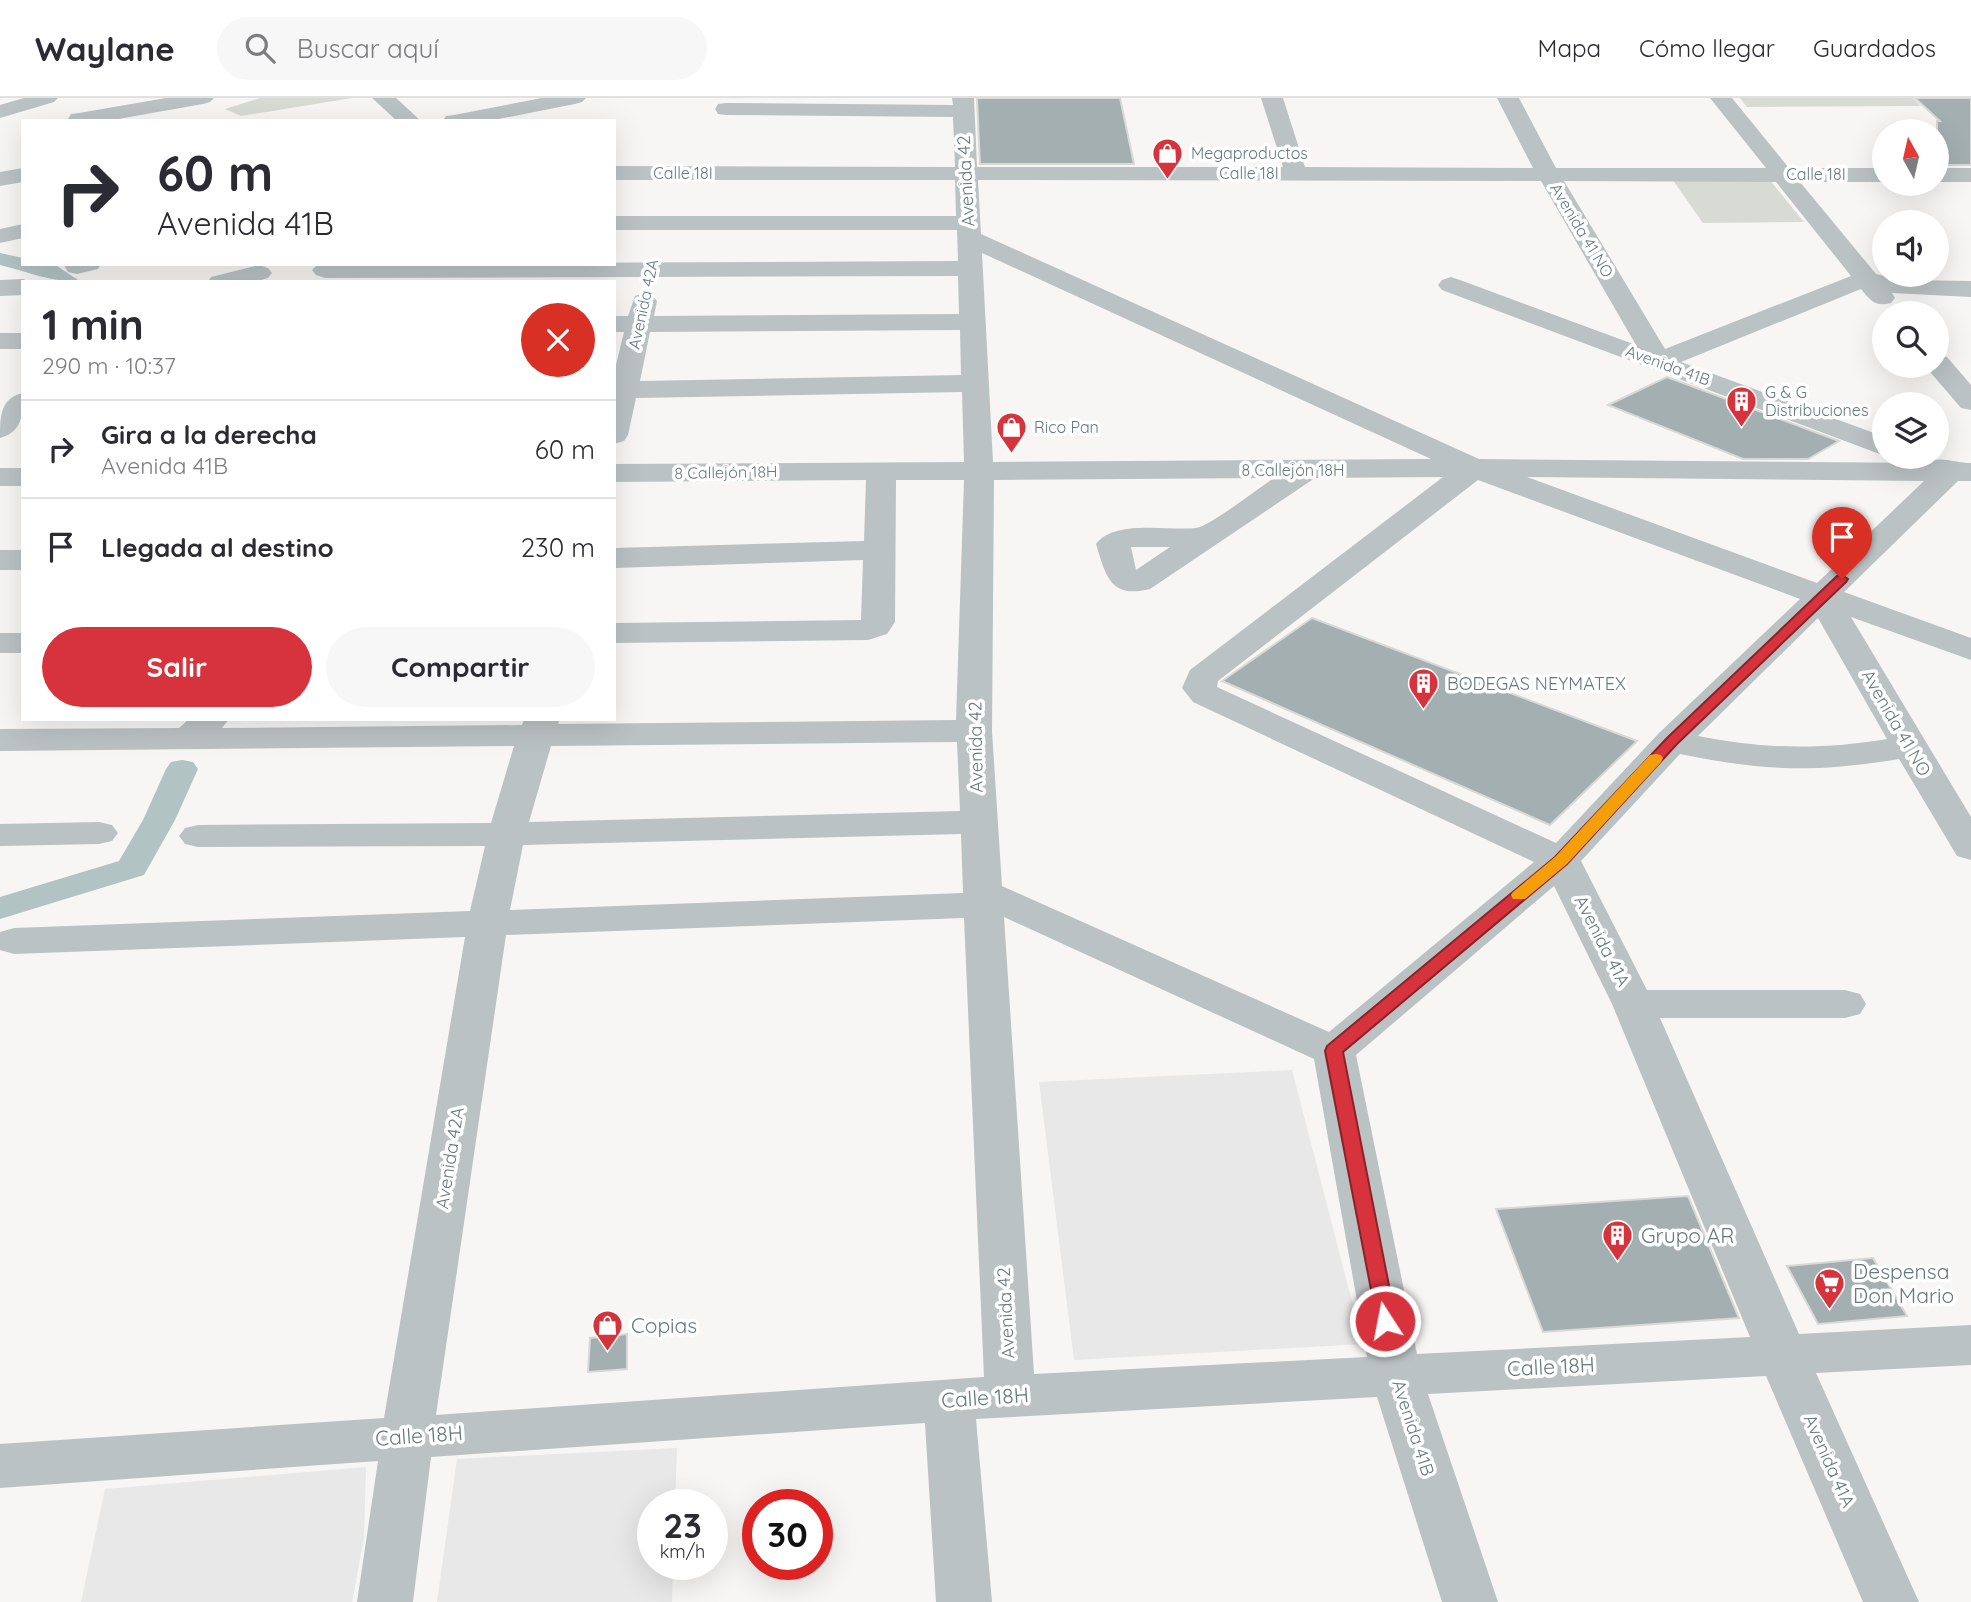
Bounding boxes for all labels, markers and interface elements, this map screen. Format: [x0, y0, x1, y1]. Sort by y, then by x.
search box [217, 17, 707, 80]
text: Waylane [35, 28, 175, 69]
icon: search [241, 29, 279, 67]
text: Buscar aquí [297, 32, 439, 65]
text: Mapa [1538, 33, 1601, 63]
text: Cómo llegar [1639, 33, 1775, 63]
text: Guardados [1813, 33, 1936, 63]
north arrow [1872, 119, 1950, 196]
map controls [1872, 119, 1949, 469]
street label: Avenida 42 [952, 135, 979, 227]
shop icon: Megaproductos [1151, 136, 1185, 180]
text: 60 m [157, 142, 273, 203]
place label: Megaproductos [1191, 143, 1308, 163]
icon: right [42, 147, 133, 238]
street label: Calle 18I [653, 163, 713, 183]
street label: Calle 18I [1219, 163, 1279, 183]
street label: Calle 18I [1786, 164, 1846, 184]
street label: Avenida 41 NO [1546, 179, 1618, 281]
text: Avenida 41B [157, 203, 334, 243]
button: sound [1872, 210, 1949, 287]
street label: Avenida 42A [624, 257, 662, 351]
text: 1 min [42, 298, 144, 351]
button: search [1872, 301, 1949, 378]
button: close [521, 303, 595, 377]
street label: Avenida 41B [1623, 340, 1713, 390]
text: 290 m · 10:37 [42, 351, 176, 380]
place label: G & G Distribuciones [1765, 382, 1868, 420]
building icon: G & G Distribuciones [1725, 384, 1759, 428]
button: layers [1872, 392, 1949, 469]
shop icon: Rico Pan [994, 410, 1028, 454]
place label: Rico Pan [1034, 417, 1099, 437]
text: Gira a la derecha [101, 418, 317, 451]
icon: right [42, 430, 80, 468]
text: 60 m [535, 433, 595, 466]
text: Avenida 41B [101, 451, 228, 480]
street label: 8 Callejón 18H [1241, 460, 1345, 480]
street label: 8 Callejón 18H [674, 461, 778, 483]
pin [1812, 507, 1872, 579]
icon: arrive [1823, 518, 1861, 556]
icon: arrive [42, 528, 80, 566]
text: Llegada al destino [101, 531, 334, 564]
text: 230 m [521, 531, 595, 564]
button: Salir [42, 627, 312, 707]
button: Compartir [326, 627, 595, 707]
street label: Avenida 41 NO [1857, 665, 1936, 780]
building icon: BODEGAS NEYMATEX [1407, 667, 1441, 711]
place label: BODEGAS NEYMATEX [1447, 672, 1626, 695]
street label: Avenida 42 [963, 701, 988, 793]
street label: Avenida 41A [1570, 891, 1635, 991]
street label: Avenida 42A [430, 1105, 469, 1211]
building icon: Grupo AR [1601, 1219, 1635, 1263]
place label: Grupo AR [1641, 1222, 1734, 1248]
place label: Despensa Don Mario [1853, 1258, 1954, 1308]
street label: Avenida 42 [992, 1267, 1019, 1359]
supermarket icon: Despensa Don Mario [1813, 1267, 1847, 1311]
position arrow [1348, 1284, 1422, 1358]
shop icon: Copias [591, 1309, 625, 1353]
place label: Copias [631, 1312, 697, 1338]
street label: Calle 18H [1506, 1351, 1595, 1381]
street label: Avenida 41B [1387, 1377, 1440, 1479]
street label: Calle 18H [940, 1381, 1030, 1413]
street label: Avenida 41A [1799, 1411, 1860, 1511]
street label: Calle 18H [374, 1419, 464, 1451]
speed limit sign: 30 [742, 1489, 833, 1580]
text: 23 [663, 1503, 702, 1547]
text: km/h [660, 1540, 705, 1563]

